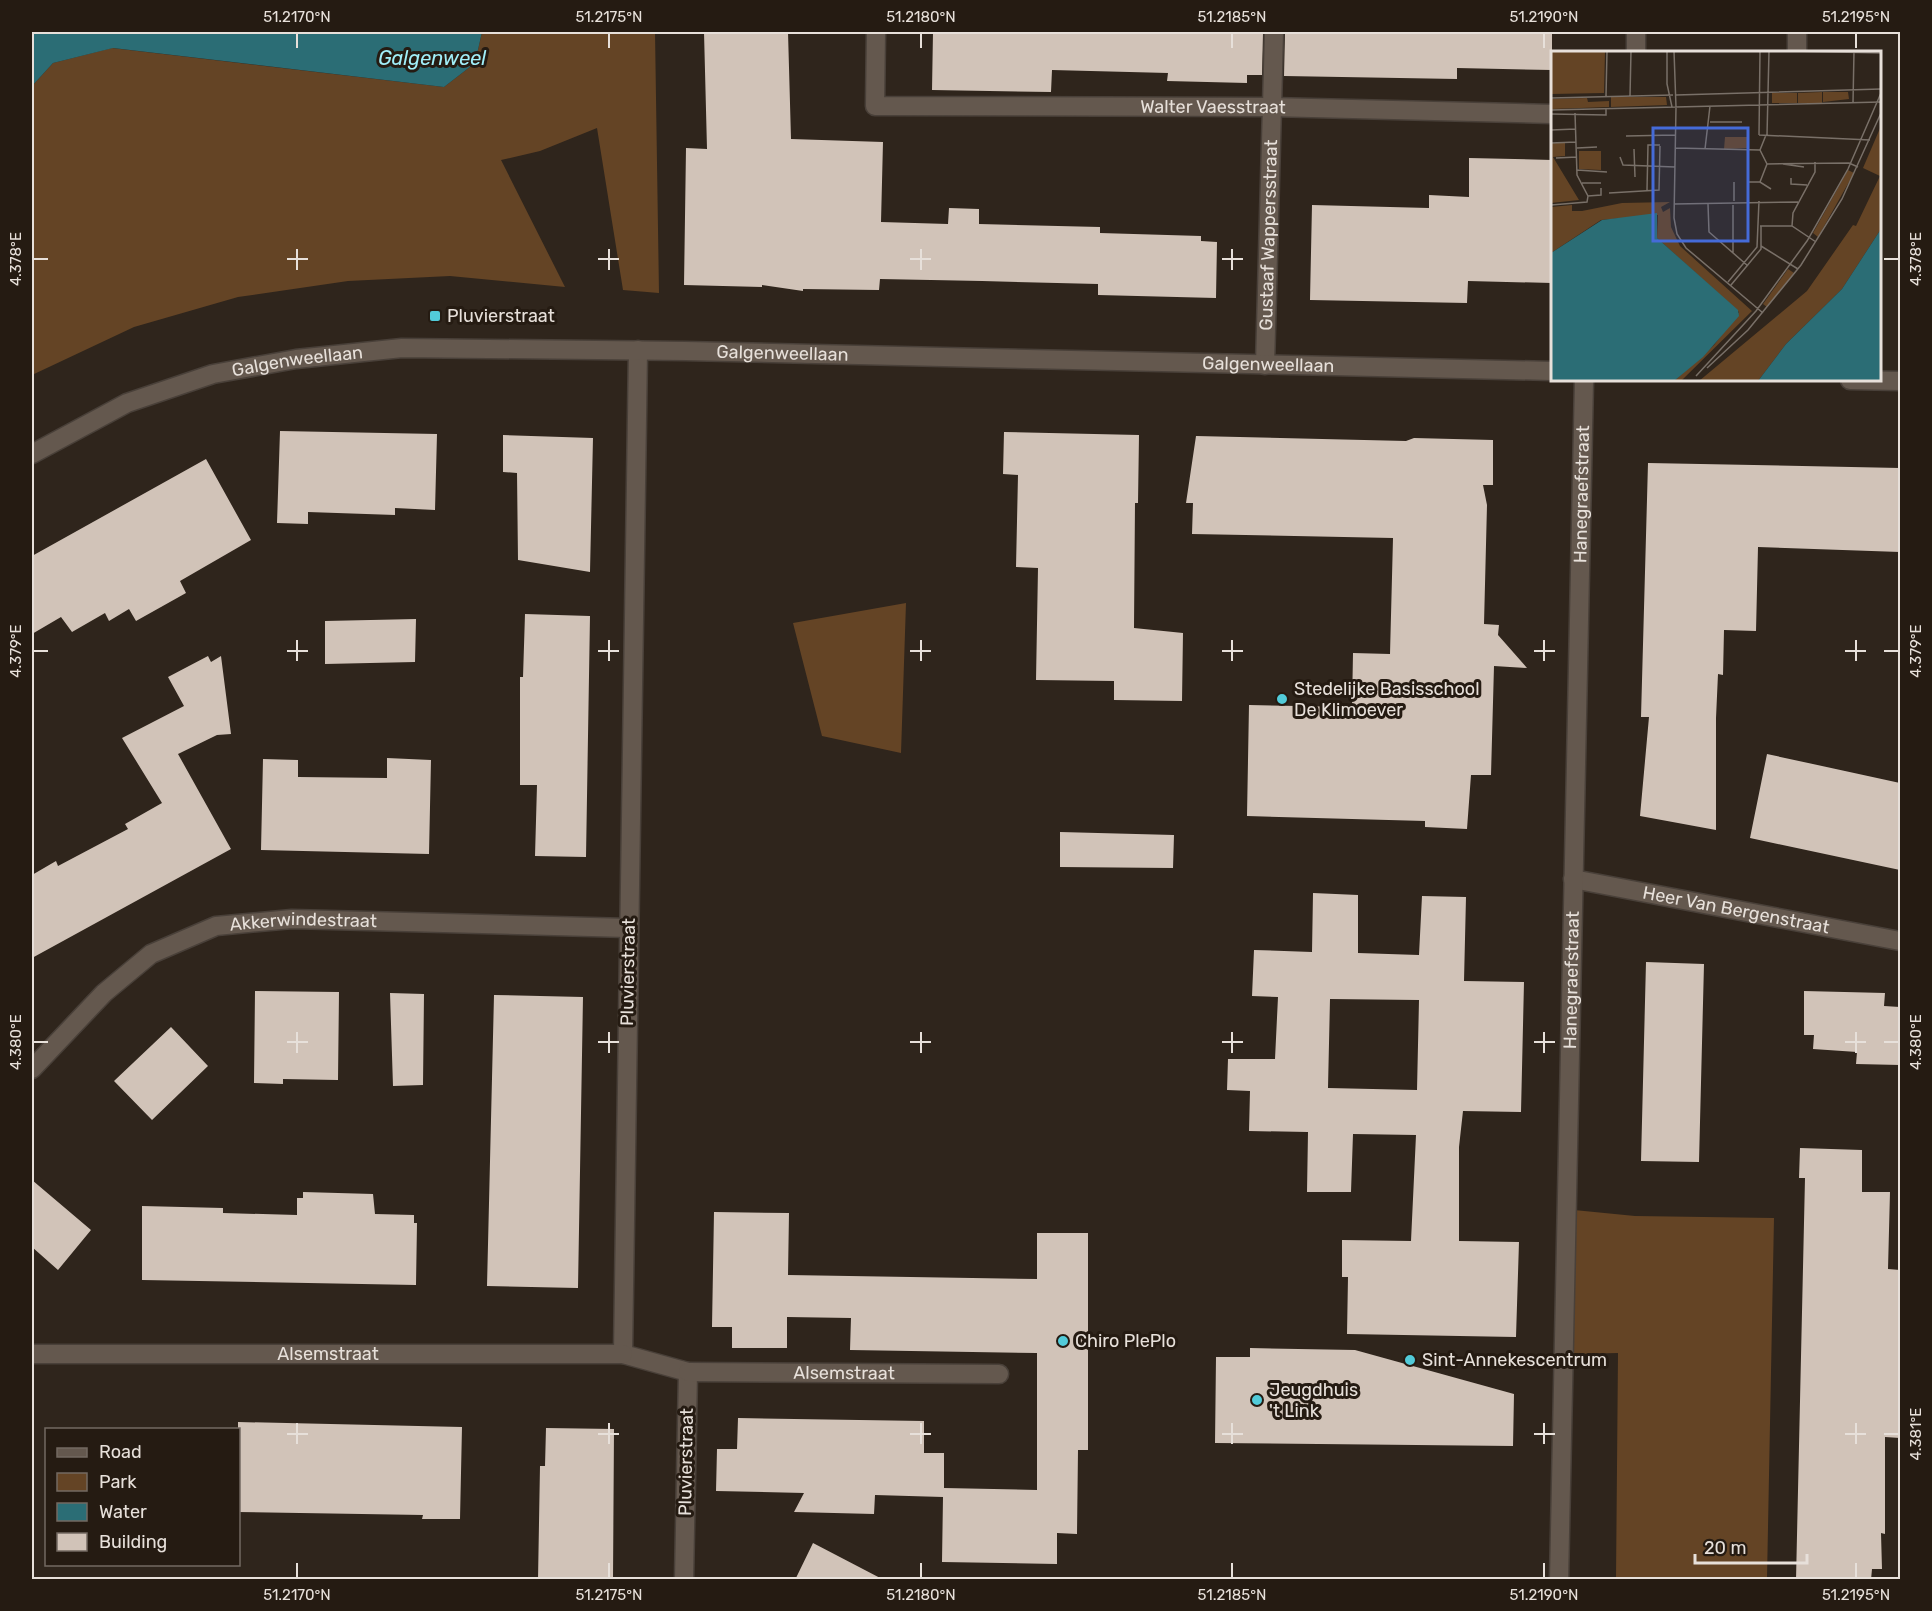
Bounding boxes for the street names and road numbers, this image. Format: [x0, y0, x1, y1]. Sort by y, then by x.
street label: Walter Vaesstraat [1140, 96, 1286, 118]
street label: Gustaaf Wappersstraat [1255, 139, 1282, 331]
street label: Galgenweellaan [230, 341, 364, 381]
street label: Galgenweellaan [716, 341, 849, 366]
street label: Galgenweellaan [1202, 352, 1335, 377]
street label: Hanegraefstraat [1569, 425, 1594, 563]
street label: Heer Van Bergenstraat [1641, 881, 1831, 938]
street label: Akkerwindestraat [229, 908, 377, 936]
street label: Hanegraefstraat [1559, 911, 1584, 1049]
street label: Pluvierstraat [616, 918, 640, 1026]
street label: Alsemstraat [277, 1343, 379, 1365]
street label: Alsemstraat [793, 1362, 895, 1384]
street label: Pluvierstraat [674, 1408, 698, 1516]

